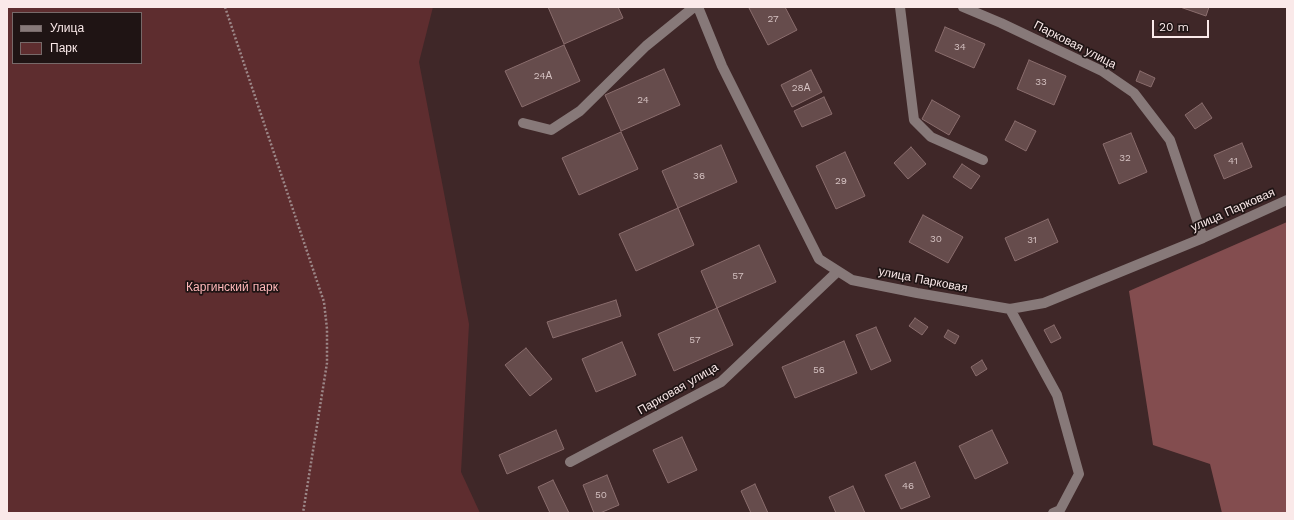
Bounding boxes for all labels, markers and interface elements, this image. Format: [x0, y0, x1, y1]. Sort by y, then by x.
legend [12, 12, 142, 64]
scale bar [1154, 12, 1211, 38]
house number: 27 [767, 13, 779, 25]
street label: Парковая улица [1031, 18, 1119, 72]
text: 20 m [1159, 20, 1189, 34]
text: Улица [50, 21, 84, 35]
text: Парк [50, 41, 77, 55]
house number: 34 [954, 41, 966, 53]
house number: 24А [534, 70, 552, 82]
house number: 33 [1035, 76, 1047, 88]
house number: 28А [792, 82, 810, 94]
house number: 24 [637, 94, 649, 106]
house number: 32 [1119, 152, 1131, 164]
house number: 41 [1228, 155, 1238, 167]
house number: 36 [693, 170, 705, 182]
house number: 29 [835, 175, 847, 187]
street label: улица Парковая [1189, 185, 1277, 235]
house number: 30 [930, 233, 942, 245]
house number: 31 [1027, 234, 1037, 246]
street label: улица Парковая [877, 264, 969, 296]
house number: 57 [732, 270, 744, 282]
park label: Каргинский парк [186, 280, 278, 294]
house number: 57 [689, 334, 701, 346]
street label: Парковая улица [635, 360, 721, 418]
house number: 56 [813, 364, 825, 376]
house number: 46 [902, 480, 914, 492]
house number: 50 [595, 489, 607, 501]

